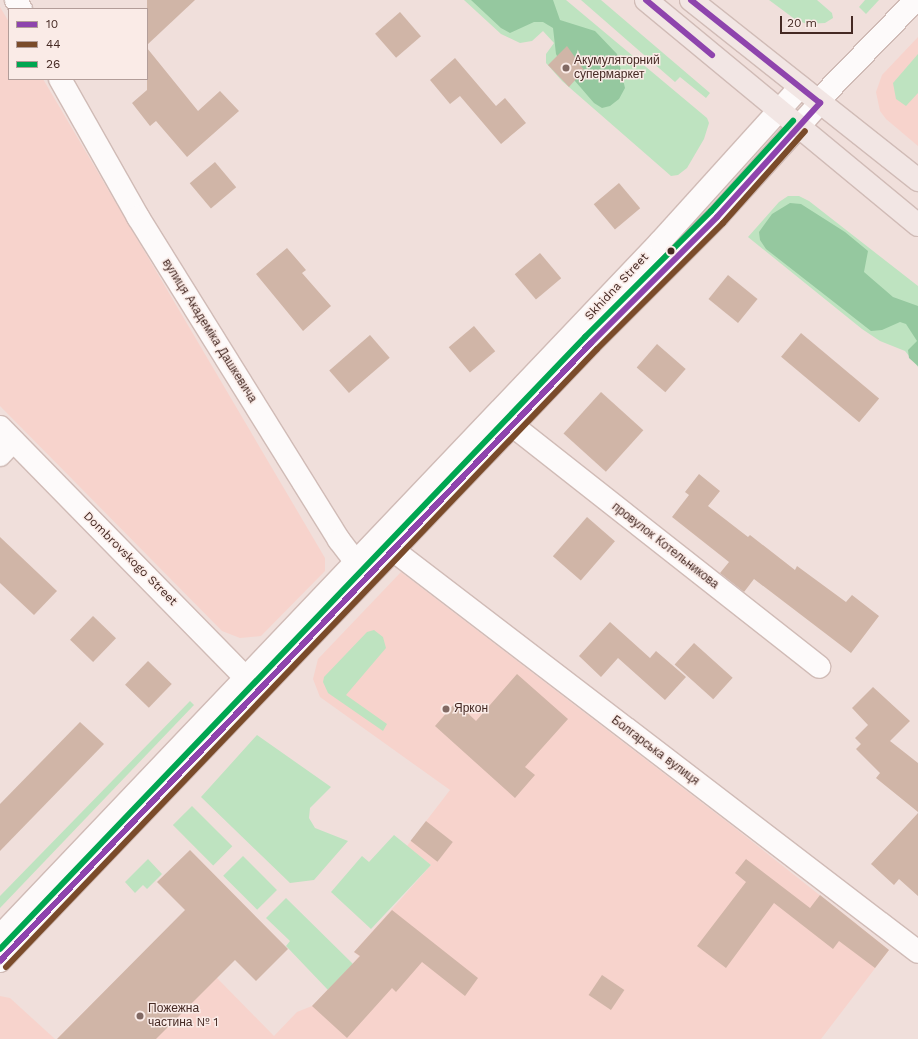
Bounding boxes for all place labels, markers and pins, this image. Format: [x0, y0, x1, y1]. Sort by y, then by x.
place label: Акумуляторний супермаркет [574, 54, 660, 82]
marker: Акумуляторний супермаркет [561, 63, 571, 73]
unlabelled marker [666, 246, 676, 256]
place label: Яркон [454, 702, 488, 716]
marker: Яркон [441, 704, 451, 714]
place label: Пожежна частина № 1 [148, 1002, 218, 1030]
marker: Пожежна частина № 1 [135, 1011, 145, 1021]

